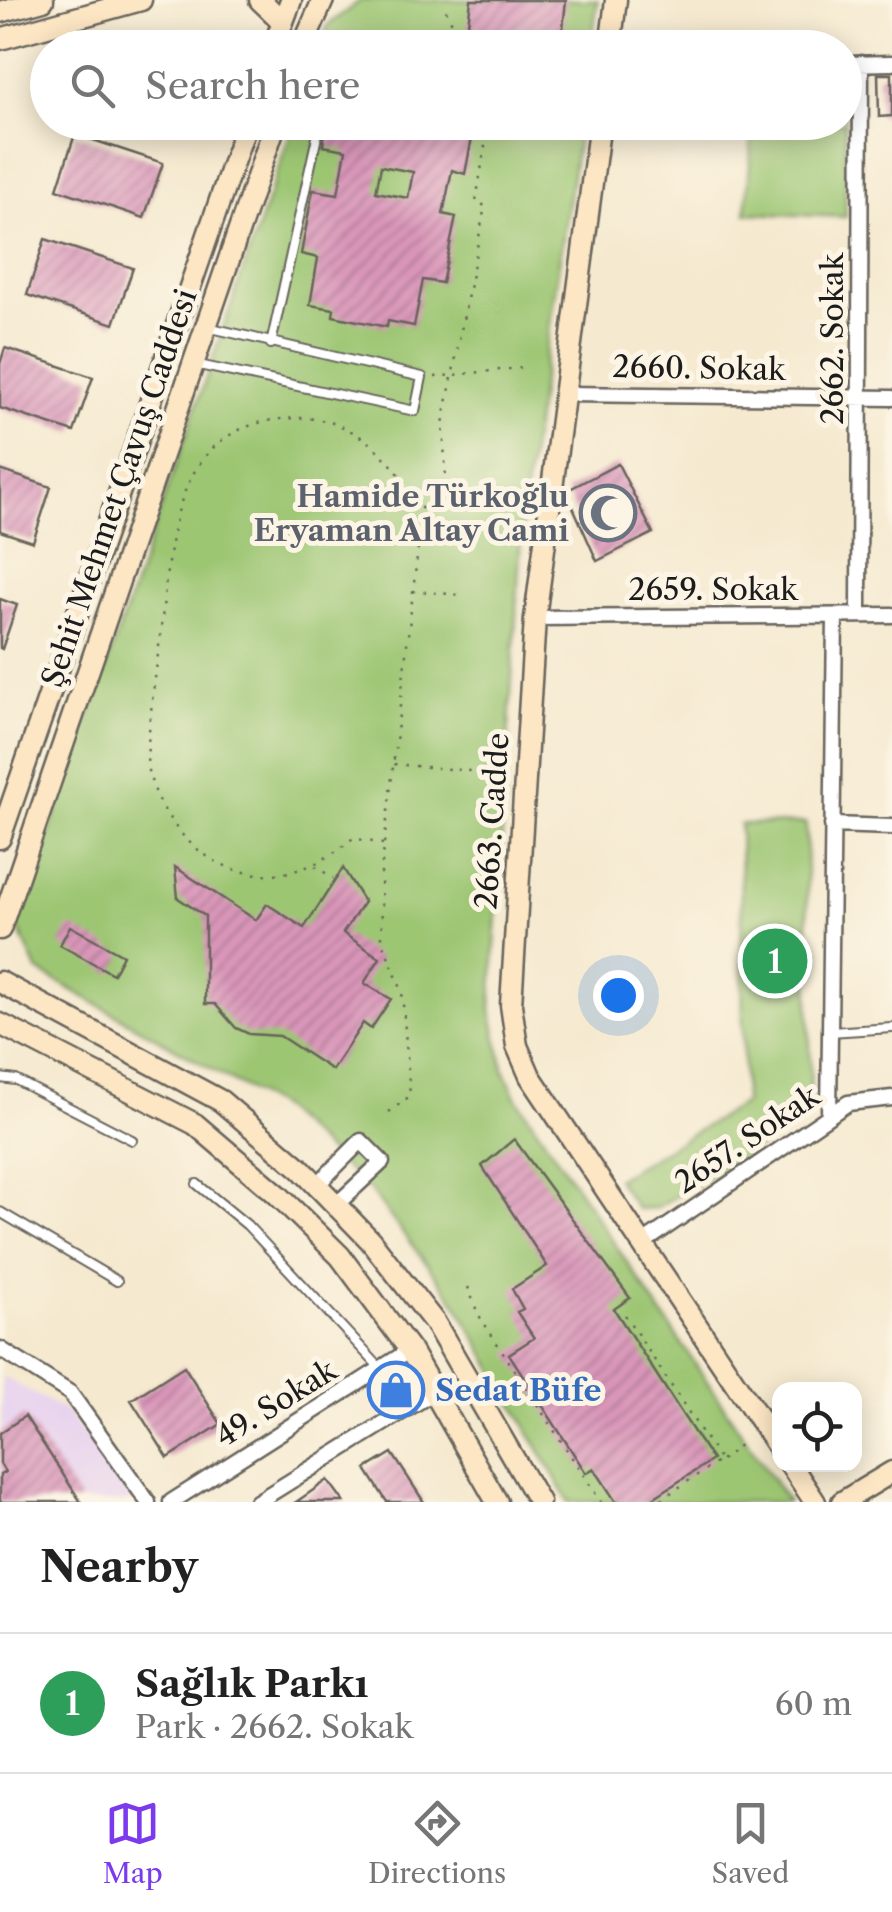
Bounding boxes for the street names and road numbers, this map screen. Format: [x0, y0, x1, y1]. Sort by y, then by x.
street label: 2662. Sokak [814, 251, 851, 425]
street label: Şehit Mehmet Çavuş Caddesi [33, 284, 205, 692]
street label: 2660. Sokak [612, 348, 787, 388]
street label: 2659. Sokak [628, 571, 799, 608]
street label: 2663. Cadde [467, 731, 517, 911]
street label: 2657. Sokak [668, 1076, 828, 1201]
street label: 49. Sokak [209, 1350, 345, 1455]

